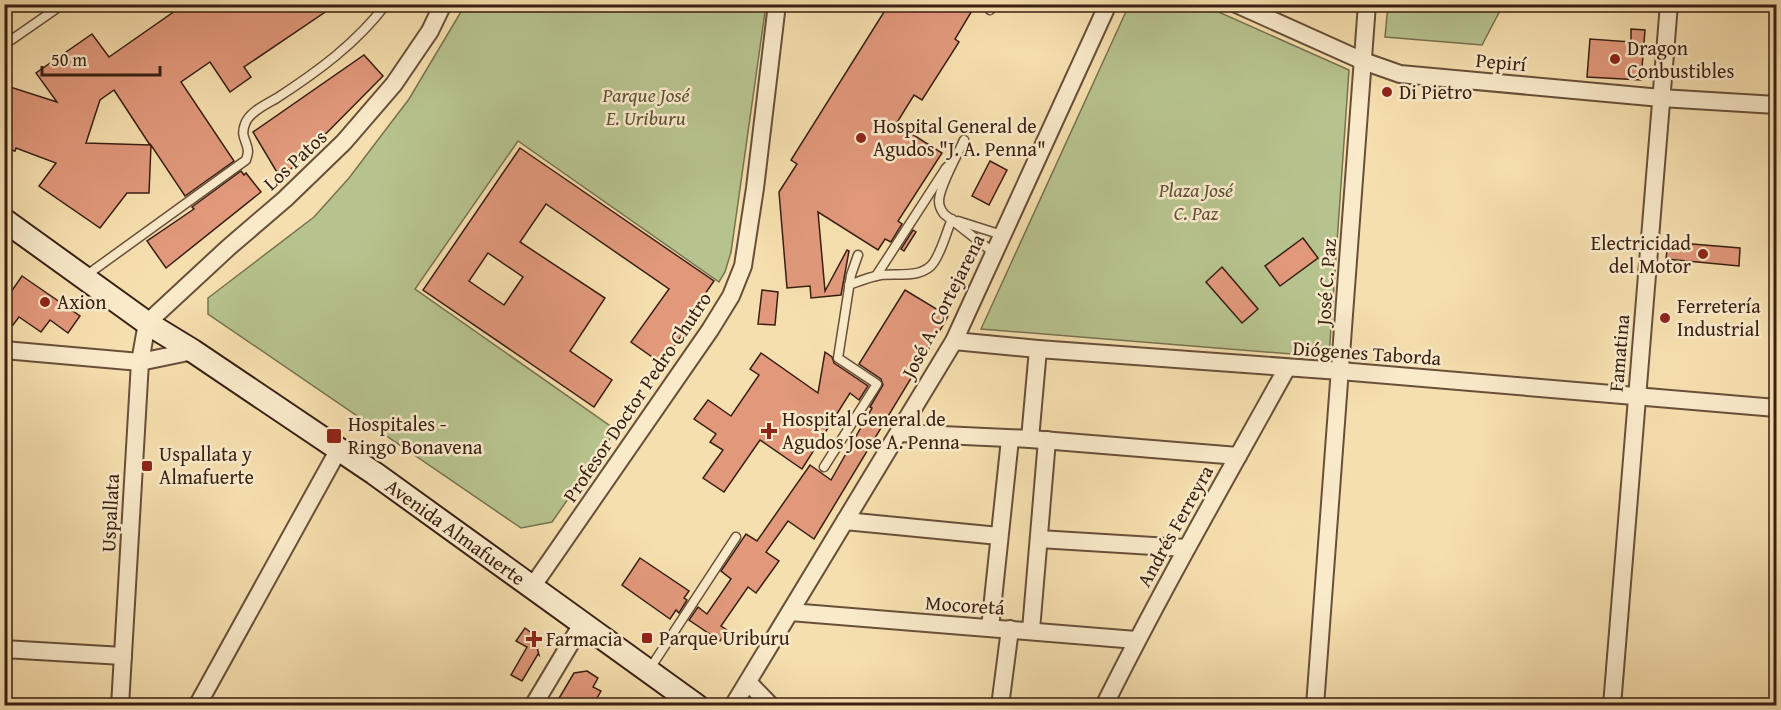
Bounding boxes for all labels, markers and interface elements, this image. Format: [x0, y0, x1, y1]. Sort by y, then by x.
place label: Dragon Conbustibles [1627, 33, 1734, 85]
scale bar [42, 39, 160, 77]
street label: Pepirí [1475, 45, 1528, 78]
text: 50 m [51, 46, 87, 73]
marker: Dragon Conbustibles [1608, 52, 1622, 66]
place label: Di Pietro [1399, 77, 1472, 106]
park label: Parque José E. Uriburu [601, 80, 690, 132]
marker: Di Pietro [1380, 85, 1394, 99]
place label: Hospital General de Agudos "J. A. Penna" [873, 111, 1046, 163]
street label: Los Patos [256, 122, 333, 197]
marker: Hospital General de Agudos "J. A. Penna" [854, 131, 868, 145]
park label: Plaza José C. Paz [1158, 175, 1234, 227]
street label: José A. Cortejarena [892, 228, 992, 386]
place label: Electricidad del Motor [1591, 228, 1691, 280]
street label: José C. Paz [1308, 237, 1343, 330]
marker: Electricidad del Motor [1696, 247, 1710, 261]
street label: Profesor Doctor Pedro Chutro [555, 286, 718, 508]
place label: Axion [57, 287, 106, 316]
place label: Ferretería Industrial [1677, 291, 1761, 343]
marker: Axion [38, 295, 52, 309]
marker: Ferretería Industrial [1658, 311, 1672, 325]
street label: Famatina [1601, 313, 1636, 393]
street label: Diógenes Taborda [1292, 333, 1443, 372]
place label: Hospital General de Agudos Jose A. Penna [782, 404, 960, 456]
place label: Hospitales - Ringo Bonavena [348, 409, 483, 461]
marker: Hospital General de Agudos Jose A. Penna [760, 422, 778, 440]
marker: Hospitales - Ringo Bonavena [325, 427, 343, 445]
place label: Uspallata y Almafuerte [159, 439, 254, 491]
marker: Uspallata y Almafuerte [140, 459, 154, 473]
street label: Andrés Ferreyra [1129, 459, 1220, 592]
street label: Avenida Almafuerte [380, 471, 532, 592]
street label: Uspallata [93, 472, 126, 553]
street label: Mocoretá [924, 587, 1006, 622]
place label: Parque Uriburu [659, 623, 790, 652]
place label: Farmacia [546, 624, 623, 653]
marker: Parque Uriburu [640, 631, 654, 645]
marker: Farmacia [527, 632, 541, 646]

